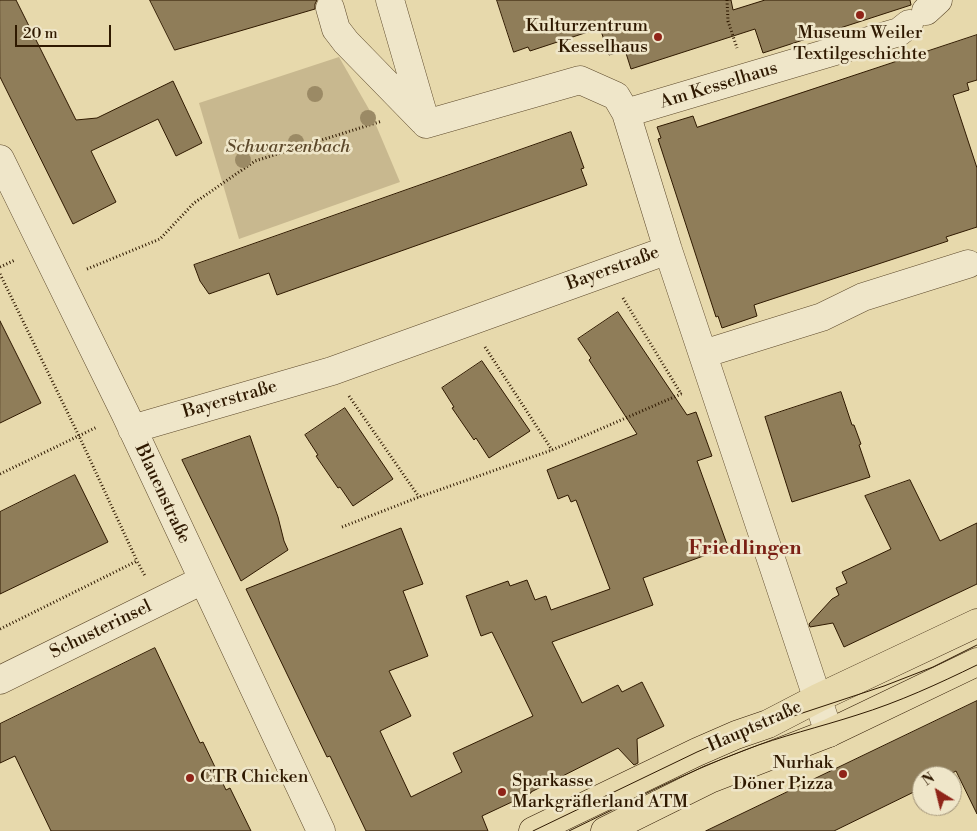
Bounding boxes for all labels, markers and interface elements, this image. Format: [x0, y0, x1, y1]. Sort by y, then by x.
marker: Museum Weiler Textilgeschichte [854, 9, 866, 21]
scale bar [18, 15, 114, 47]
place label: Kulturzentrum Kesselhaus [525, 16, 648, 58]
place label: Museum Weiler Textilgeschichte [793, 23, 927, 66]
text: 20 m [23, 24, 58, 43]
marker: Kulturzentrum Kesselhaus [652, 31, 664, 43]
street label: Am Kesselhaus [657, 58, 781, 114]
park label: Schwarzenbach [226, 137, 350, 159]
street label: Bayerstraße [564, 242, 662, 296]
street label: Bayerstraße [180, 376, 280, 424]
street label: Blauenstraße [129, 441, 195, 547]
district label: Friedlingen [688, 537, 802, 561]
street label: Schusterinsel [47, 596, 155, 664]
street label: Hauptstraße [704, 697, 806, 757]
place label: Nurhak Döner Pizza [733, 753, 833, 796]
north arrow [912, 766, 962, 816]
place label: CTR Chicken [200, 767, 308, 789]
marker: Nurhak Döner Pizza [837, 768, 849, 780]
text: N [919, 769, 939, 790]
place label: Sparkasse Markgräflerland ATM [512, 771, 688, 814]
marker: CTR Chicken [184, 772, 196, 784]
marker: Sparkasse Markgräflerland ATM [496, 786, 508, 798]

